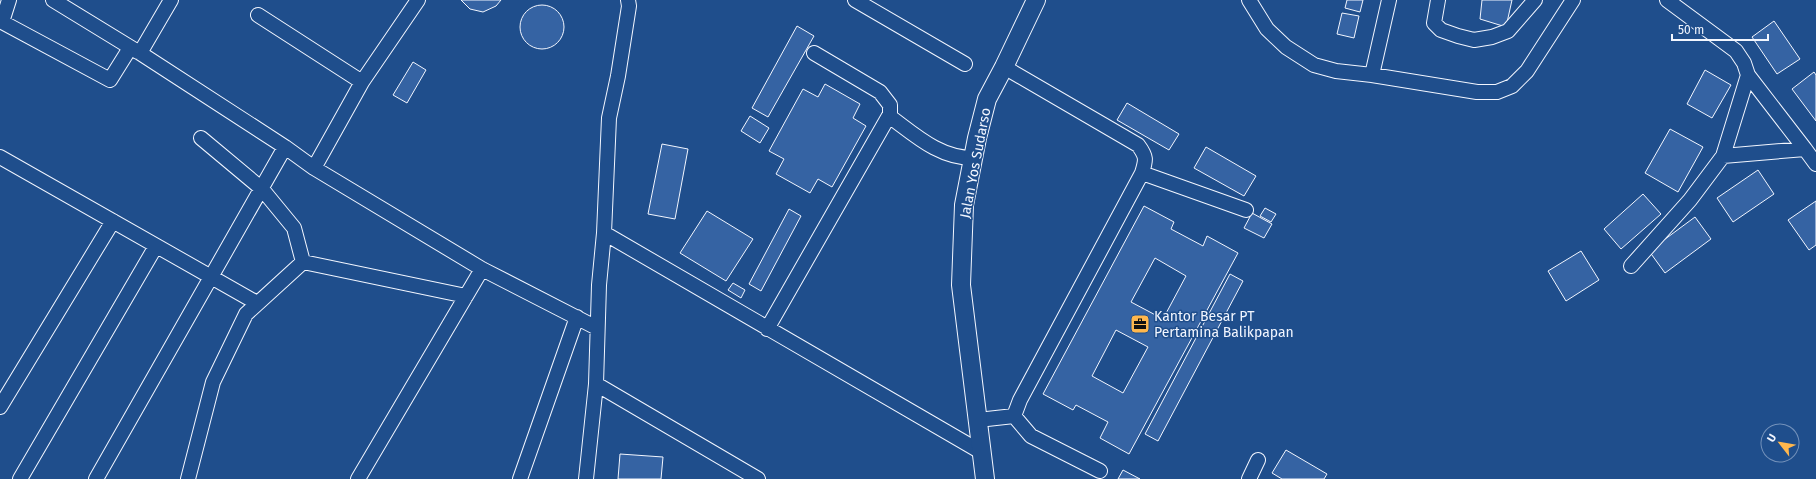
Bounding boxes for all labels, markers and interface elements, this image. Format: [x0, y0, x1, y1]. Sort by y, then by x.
scale bar [1672, 16, 1768, 42]
text: 50 m [1678, 23, 1704, 37]
street label: Jalan Yos Sudarso [956, 106, 995, 220]
place label: Kantor Besar PT Pertamina Balikpapan [1154, 308, 1294, 341]
office icon: Kantor Besar PT Pertamina Balikpapan [1129, 313, 1151, 335]
north arrow [1760, 423, 1800, 463]
text: U [1764, 432, 1779, 445]

